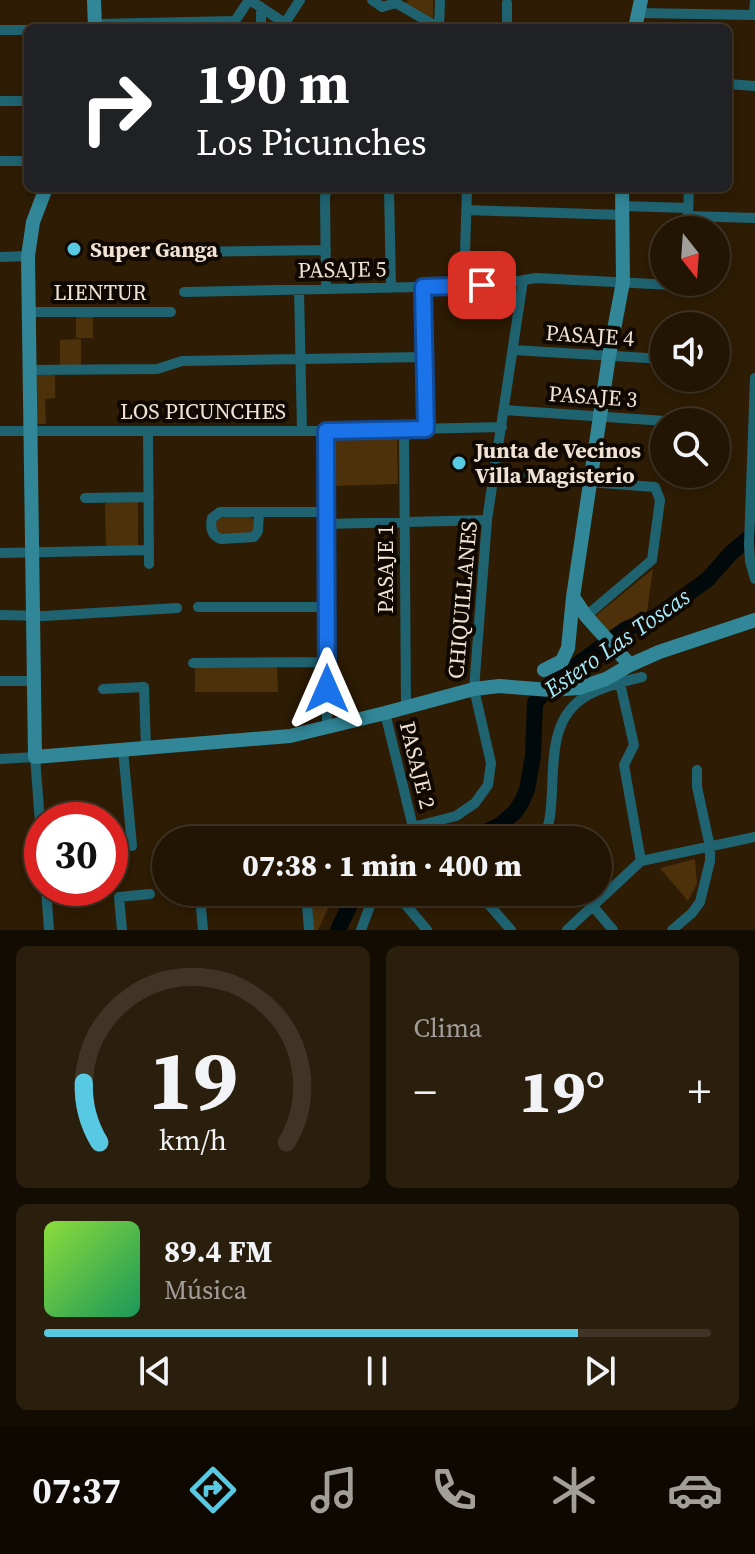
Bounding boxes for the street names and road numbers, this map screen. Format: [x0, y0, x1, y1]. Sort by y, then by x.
street label: PASAJE 5 [297, 253, 387, 285]
street label: LIENTUR [53, 277, 147, 307]
street label: PASAJE 4 [545, 317, 635, 353]
street label: PASAJE 3 [548, 378, 638, 414]
street label: LOS PICUNCHES [120, 396, 286, 426]
street label: CHIQUILLANES [440, 520, 484, 680]
street label: PASAJE 1 [370, 525, 400, 613]
street label: PASAJE 2 [393, 718, 443, 812]

